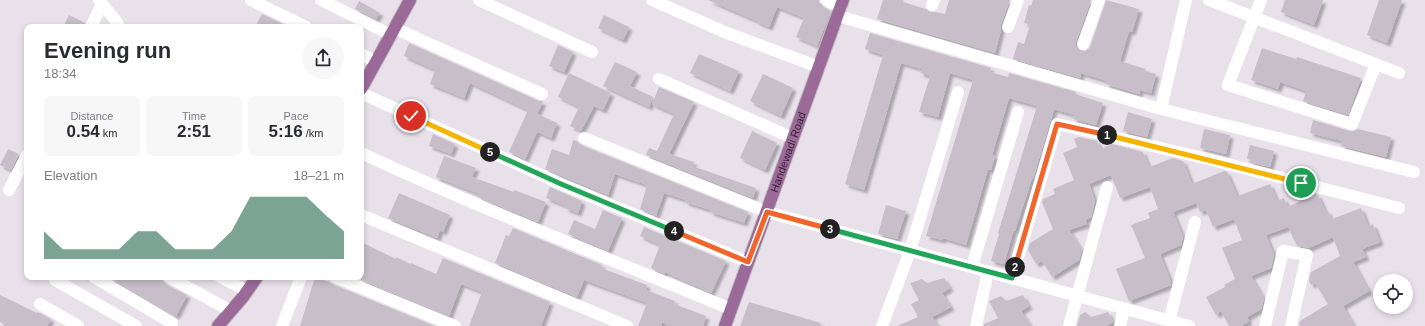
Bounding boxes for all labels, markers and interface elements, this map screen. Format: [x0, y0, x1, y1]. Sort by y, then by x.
button: share [302, 37, 344, 79]
text: Evening run [44, 38, 171, 63]
text: 18:34 [44, 66, 77, 81]
pin [394, 99, 428, 133]
icon: check [400, 105, 422, 127]
text: Distance [71, 110, 113, 122]
text: Time [182, 110, 206, 122]
text: Pace [283, 110, 309, 122]
street label: Handewadi Road [768, 110, 808, 194]
text: 0.54 [67, 122, 100, 141]
text: 2:51 [177, 122, 211, 141]
text: 5:16 [269, 122, 303, 141]
pin: 1 [1097, 125, 1117, 145]
text: km [100, 127, 117, 139]
text: /km [303, 127, 323, 139]
text: 1 [1104, 129, 1110, 141]
pin: 5 [480, 142, 500, 162]
text: 5 [487, 146, 493, 158]
pin [1284, 166, 1318, 200]
text: Elevation [44, 168, 97, 183]
text: 18–21 m [293, 168, 344, 183]
icon: arrive [1290, 172, 1312, 194]
pin: 3 [820, 219, 840, 239]
pin: 4 [664, 221, 684, 241]
text: 3 [827, 223, 833, 235]
text: 4 [671, 225, 677, 237]
pin: 2 [1005, 257, 1025, 277]
text: 2 [1012, 261, 1018, 273]
map controls [1373, 274, 1413, 314]
button: locate [1373, 274, 1413, 314]

